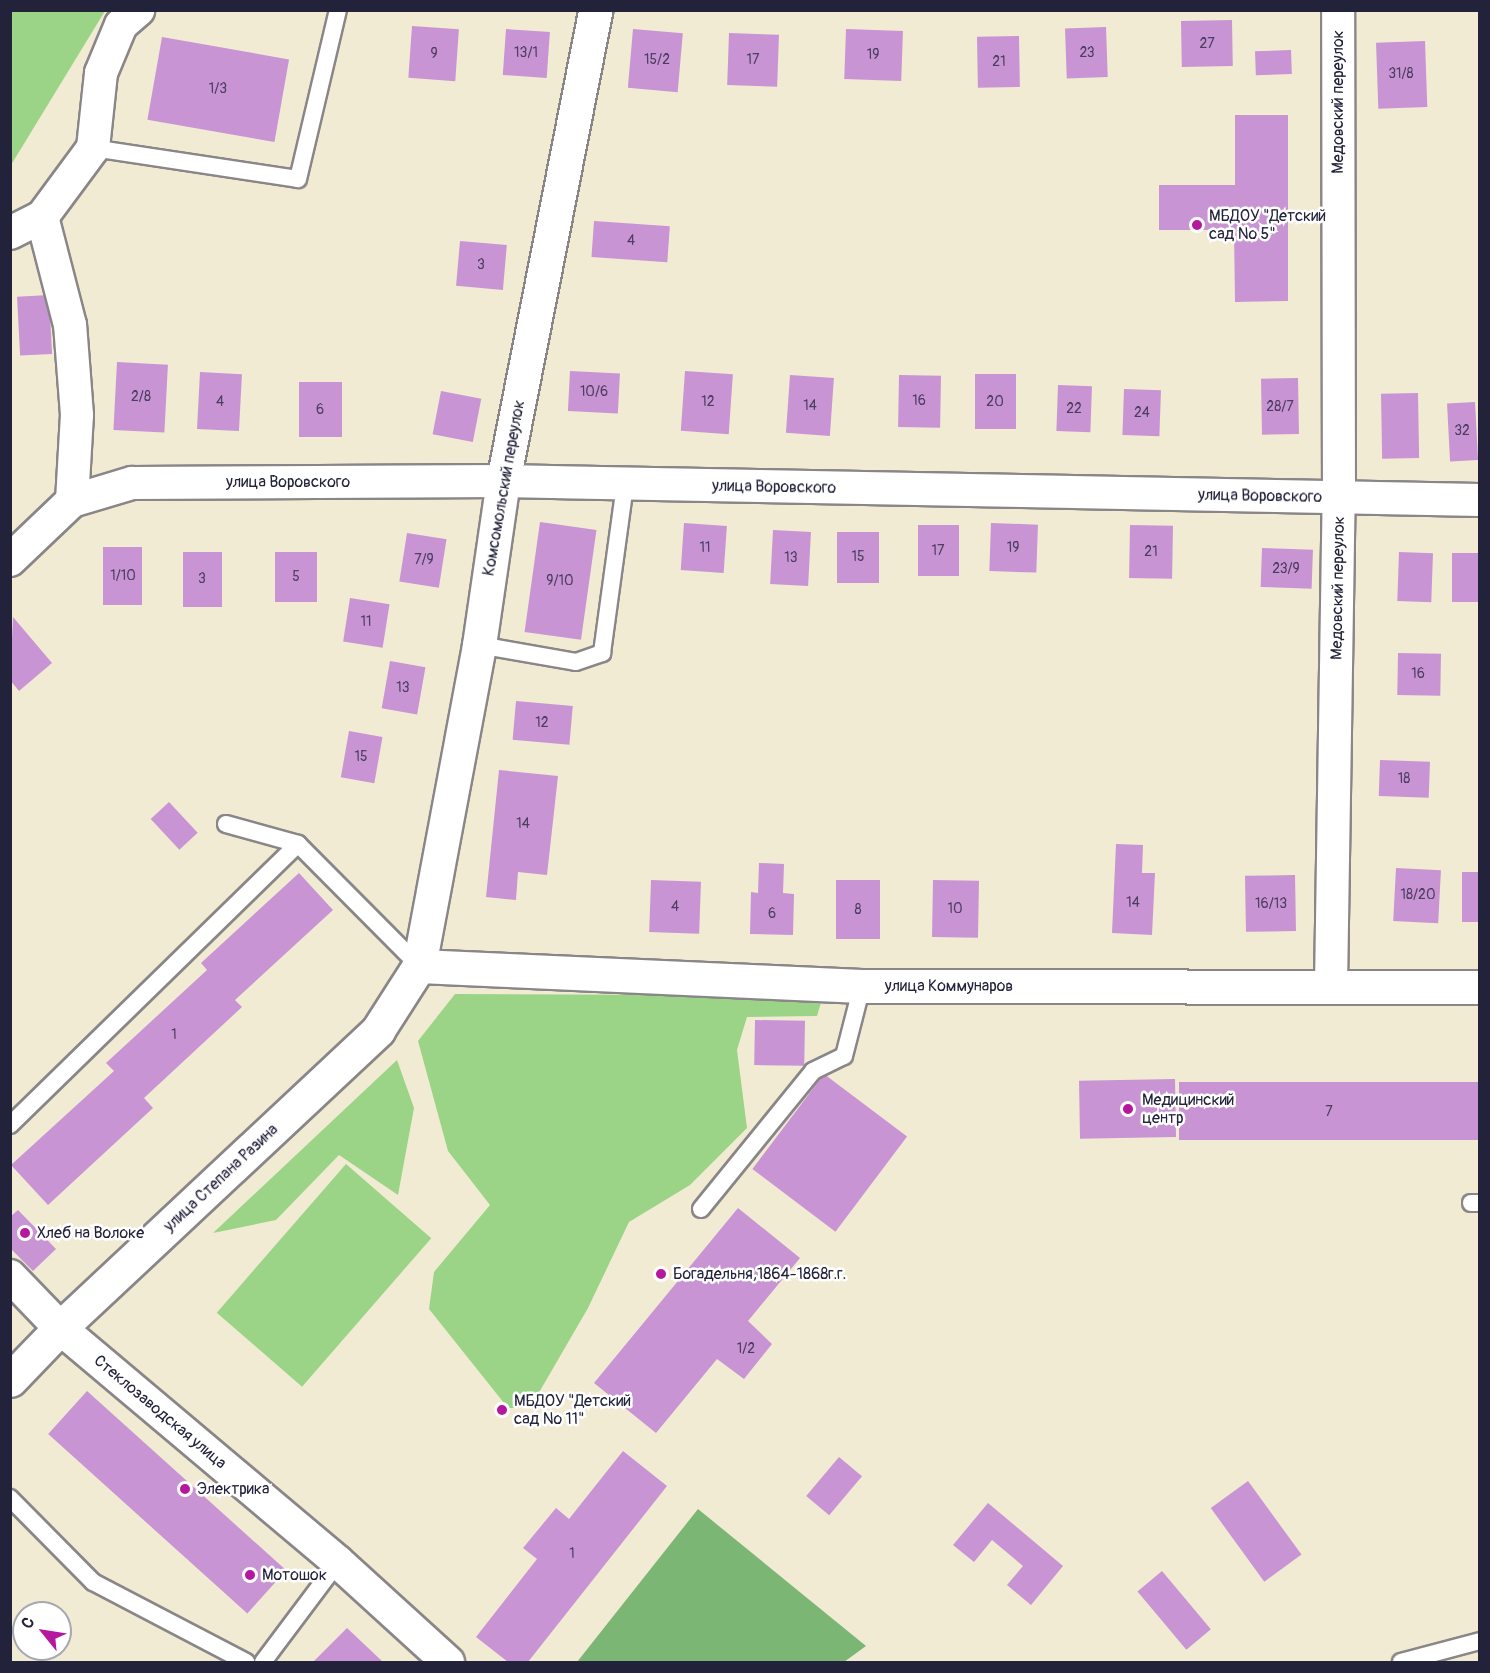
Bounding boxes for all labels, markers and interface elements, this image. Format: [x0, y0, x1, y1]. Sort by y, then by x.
street label: Медовский переулок [1328, 30, 1348, 174]
house number: 27 [1199, 36, 1215, 52]
house number: 13/1 [514, 45, 538, 61]
house number: 23 [1079, 45, 1095, 61]
house number: 9 [430, 46, 438, 62]
house number: 19 [867, 47, 879, 63]
house number: 15/2 [644, 52, 670, 68]
house number: 17 [747, 52, 759, 68]
house number: 21 [992, 54, 1006, 70]
house number: 31/8 [1388, 66, 1414, 82]
house number: 1/3 [209, 81, 227, 97]
place label: МБДОУ "Детский сад № 5" [1209, 206, 1326, 244]
marker: МБДОУ "Детский сад № 5" [1190, 218, 1204, 232]
house number: 4 [627, 233, 635, 249]
house number: 3 [477, 257, 485, 273]
house number: 10/6 [580, 384, 608, 400]
house number: 2/8 [131, 389, 151, 405]
house number: 16 [912, 393, 926, 409]
house number: 4 [216, 394, 224, 410]
house number: 12 [701, 394, 715, 410]
house number: 20 [986, 394, 1004, 410]
house number: 14 [803, 398, 817, 414]
street label: Комсомольский переулок [479, 399, 529, 577]
house number: 28/7 [1266, 399, 1294, 415]
house number: 22 [1066, 401, 1082, 417]
house number: 6 [316, 402, 324, 418]
house number: 24 [1134, 405, 1150, 421]
house number: 32 [1454, 423, 1470, 439]
street label: улица Воровского [226, 472, 350, 492]
street label: улица Воровского [712, 476, 836, 498]
street label: улица Воровского [1198, 485, 1322, 507]
street label: Медовский переулок [1327, 516, 1349, 660]
house number: 11 [700, 540, 710, 556]
house number: 19 [1007, 540, 1019, 556]
house number: 17 [932, 543, 944, 559]
house number: 21 [1144, 544, 1158, 560]
house number: 15 [851, 549, 865, 565]
house number: 13 [784, 550, 798, 566]
house number: 7/9 [414, 552, 434, 568]
house number: 23/9 [1272, 561, 1300, 577]
house number: 1/10 [110, 568, 136, 584]
house number: 5 [292, 569, 300, 585]
house number: 3 [198, 571, 206, 587]
house number: 9/10 [546, 573, 574, 589]
house number: 11 [361, 614, 371, 630]
house number: 16 [1411, 666, 1425, 682]
house number: 13 [396, 680, 410, 696]
house number: 12 [535, 715, 549, 731]
house number: 15 [354, 749, 368, 765]
house number: 18 [1398, 771, 1410, 787]
house number: 14 [516, 816, 530, 832]
house number: 18/20 [1401, 887, 1435, 903]
house number: 14 [1126, 895, 1140, 911]
house number: 16/13 [1255, 896, 1287, 912]
house number: 4 [671, 899, 679, 915]
house number: 10 [947, 901, 963, 917]
house number: 8 [854, 902, 862, 918]
house number: 6 [768, 906, 776, 922]
street label: улица Коммунаров [885, 976, 1013, 996]
house number: 1 [171, 1027, 177, 1043]
place label: Медицинский центр [1142, 1090, 1234, 1128]
marker: Медицинский центр [1119, 1100, 1137, 1118]
house number: 7 [1325, 1104, 1333, 1120]
street label: улица Степана Разина [160, 1120, 282, 1236]
place label: Хлеб на Волоке [37, 1223, 144, 1243]
marker: Хлеб на Волоке [18, 1226, 32, 1240]
place label: Богадельня,1864-1868г.г. [673, 1264, 846, 1284]
marker: Богадельня,1864-1868г.г. [654, 1267, 668, 1281]
house number: 1/2 [737, 1341, 755, 1357]
street label: Стеклозаводская улица [90, 1351, 230, 1473]
place label: МБДОУ "Детский сад № 11" [514, 1391, 631, 1429]
marker: МБДОУ "Детский сад № 11" [495, 1403, 509, 1417]
place label: Электрика [197, 1479, 270, 1499]
marker: Электрика [178, 1482, 192, 1496]
house number: 1 [569, 1546, 575, 1562]
place label: Мотошок [262, 1565, 327, 1585]
marker: Мотошок [243, 1568, 257, 1582]
north arrow [12, 1601, 72, 1661]
text: С [17, 1614, 39, 1632]

